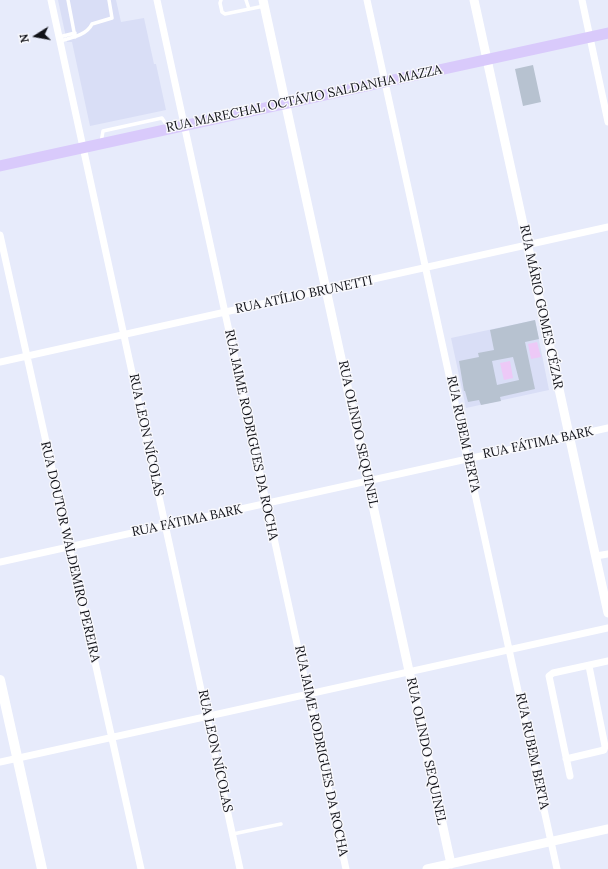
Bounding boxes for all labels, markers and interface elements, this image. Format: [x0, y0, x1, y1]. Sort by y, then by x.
north arrow [16, 16, 56, 56]
text: N [17, 33, 32, 44]
street label: RUA MARECHAL OCTÁVIO SALDANHA MAZZA [165, 62, 443, 136]
street label: RUA MÁRIO GOMES CÉZAR [516, 223, 566, 391]
street label: RUA ATÍLIO BRUNETTI [234, 273, 374, 317]
street label: RUA JAIME RODRIGUES DA ROCHA [221, 328, 281, 542]
street label: RUA OLINDO SEQUINEL [335, 359, 381, 509]
street label: RUA LEON NÍCOLAS [125, 372, 167, 498]
street label: RUA RUBEM BERTA [443, 374, 483, 494]
street label: RUA FÁTIMA BARK [481, 424, 595, 462]
street label: RUA DOUTOR WALDEMIRO PEREIRA [37, 440, 103, 664]
street label: RUA FÁTIMA BARK [130, 502, 244, 540]
street label: RUA JAIME RODRIGUES DA ROCHA [291, 644, 351, 858]
street label: RUA OLINDO SEQUINEL [403, 676, 449, 826]
street label: RUA LEON NÍCOLAS [194, 688, 236, 814]
street label: RUA RUBEM BERTA [512, 691, 552, 811]

